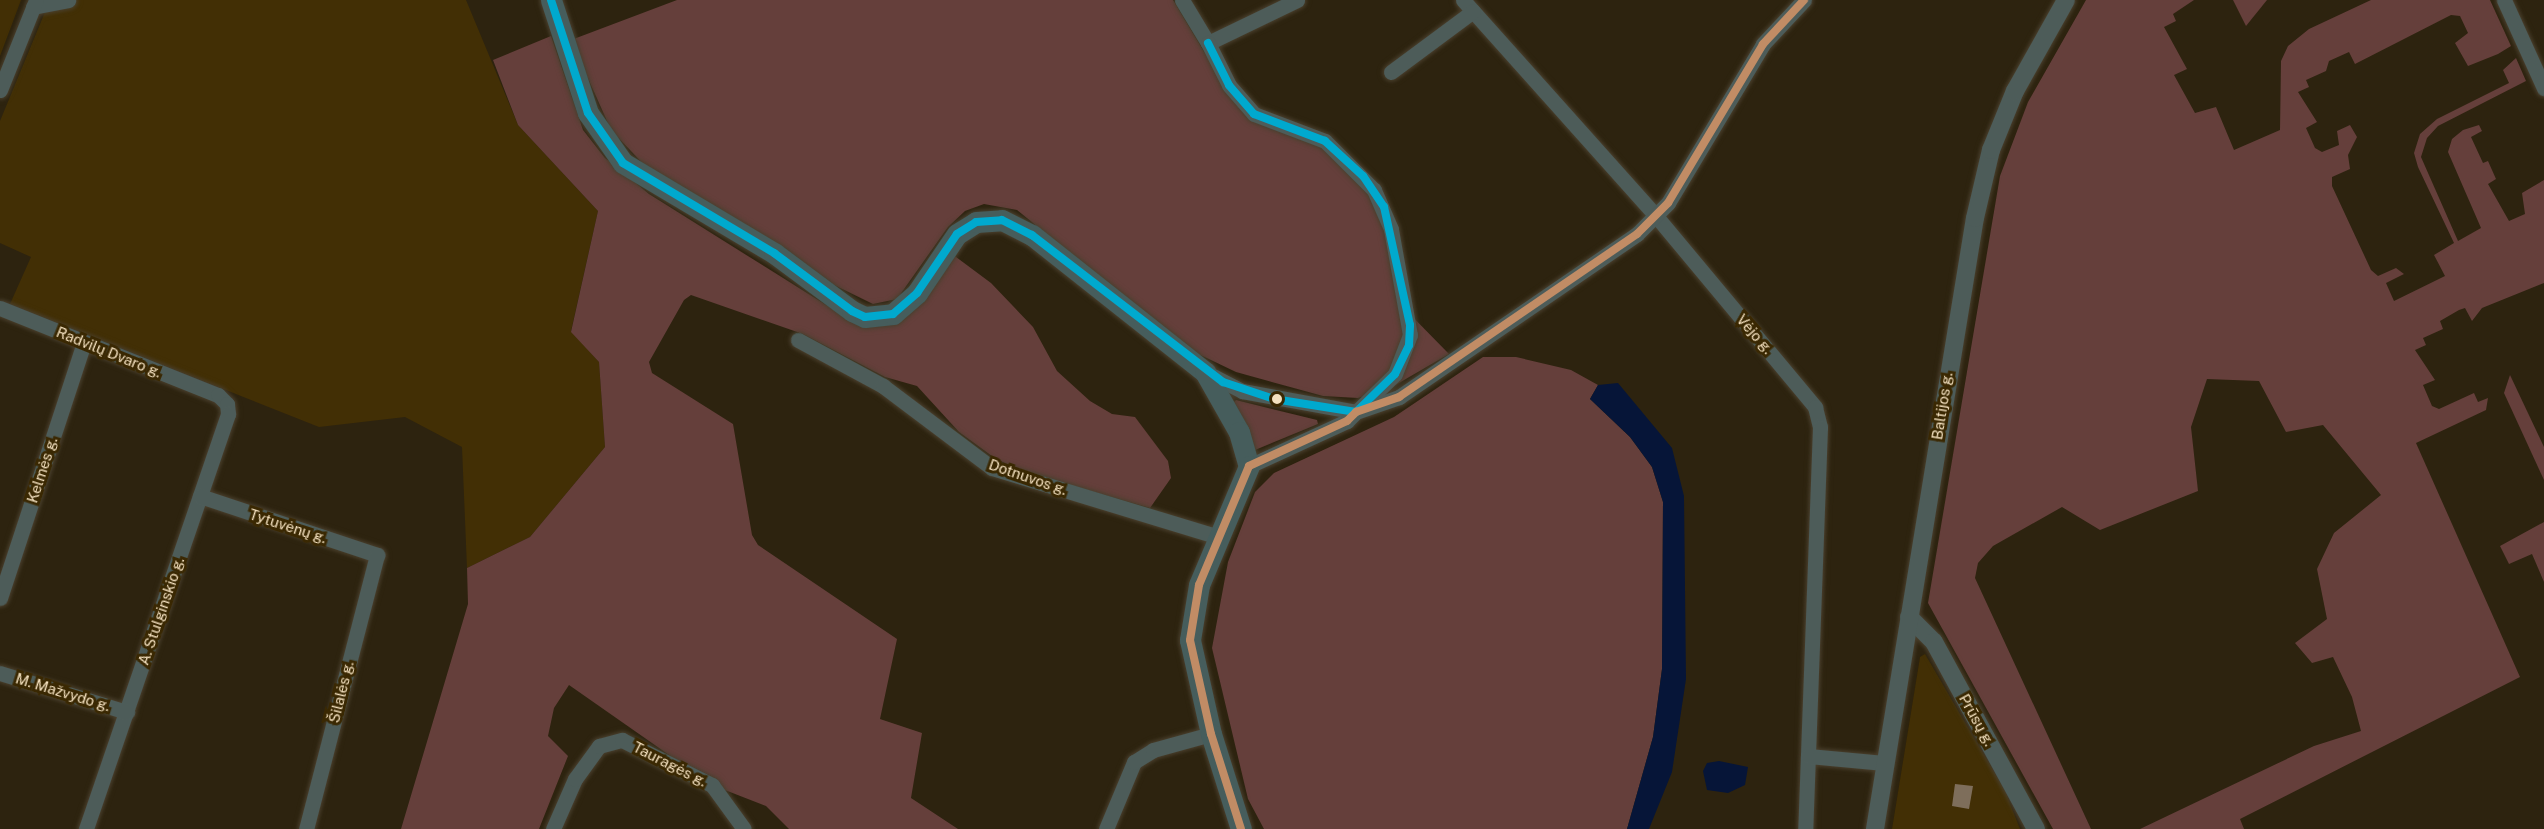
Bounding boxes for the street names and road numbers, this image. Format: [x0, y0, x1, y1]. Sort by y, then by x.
street label: Vėjo g. [1733, 310, 1777, 358]
street label: Radvilų Dvaro g. [54, 323, 164, 381]
street label: Baltijos g. [1928, 371, 1956, 441]
street label: Kelmės g. [23, 435, 61, 505]
street label: Dotnuvos g. [987, 455, 1069, 499]
street label: Tytuvėnų g. [247, 505, 329, 547]
street label: A. Stulginskio g. [134, 555, 188, 667]
street label: Šilalės g. [325, 659, 357, 725]
street label: M. Mažvydo g. [13, 669, 113, 715]
street label: Prūsų g. [1955, 691, 1999, 749]
street label: Tauragės g. [630, 738, 710, 790]

